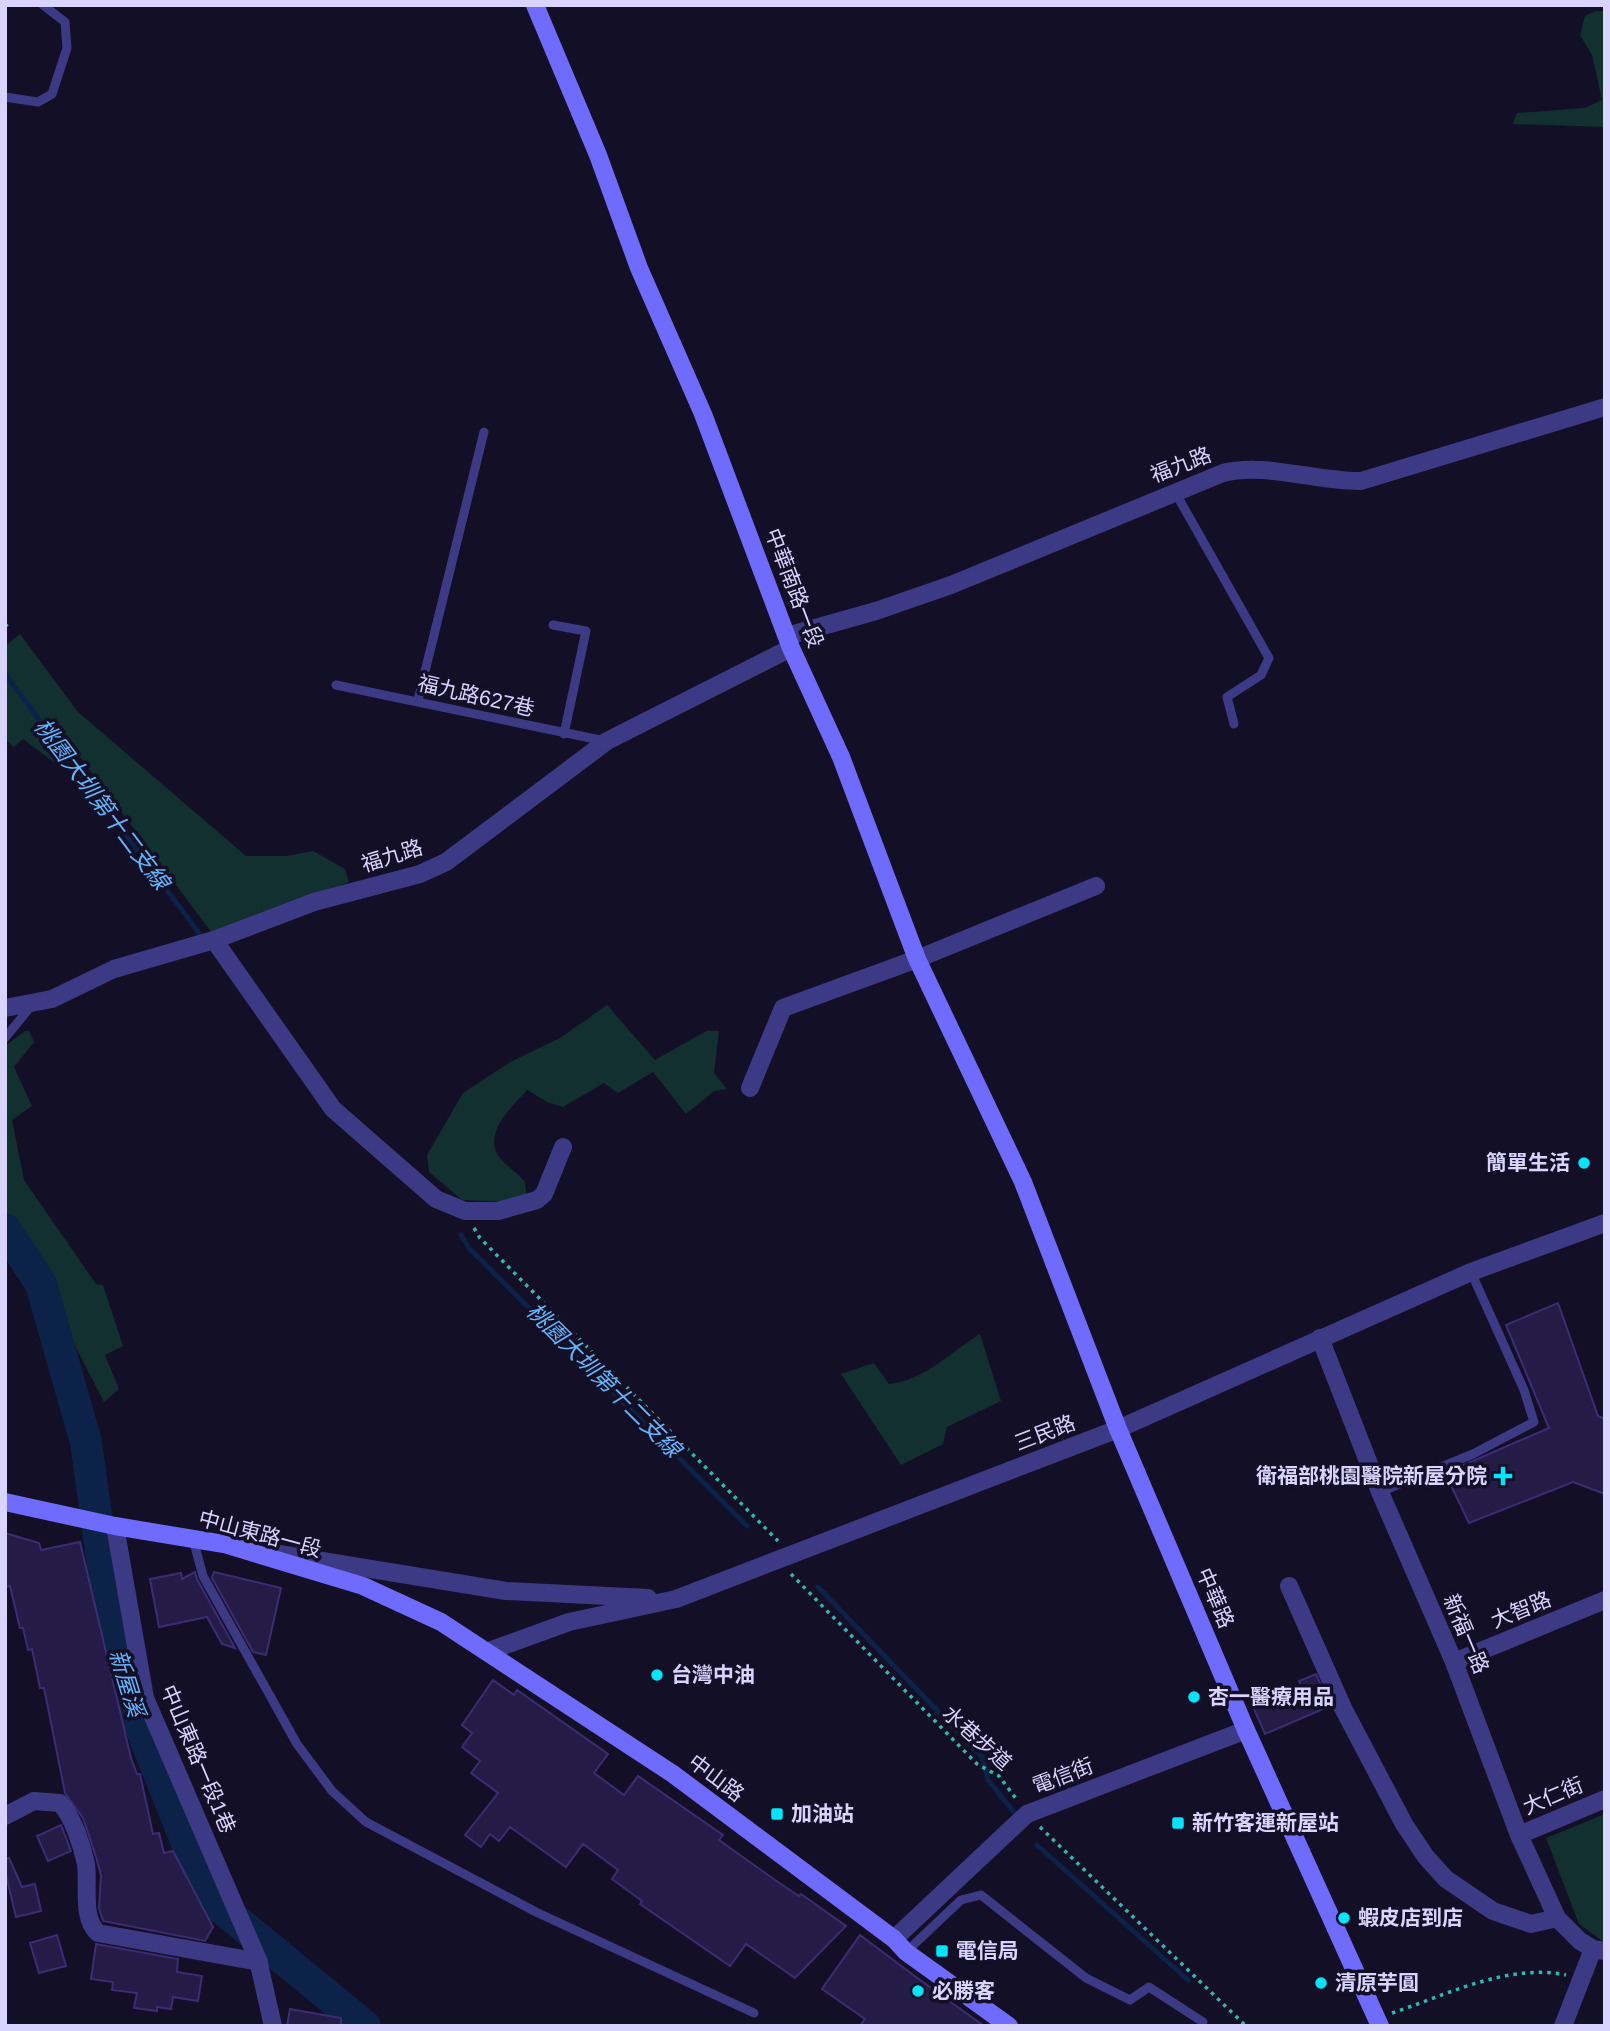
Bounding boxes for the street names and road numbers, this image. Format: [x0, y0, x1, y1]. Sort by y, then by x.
street label: 福九路 [1147, 443, 1214, 487]
street label: 中華南路一段 [761, 525, 828, 651]
street label: 福九路627巷 [416, 671, 537, 720]
street label: 福九路 [358, 835, 425, 876]
street label: 三民路 [1011, 1411, 1078, 1455]
street label: 中山東路一段 [196, 1506, 324, 1561]
street label: 中華路 [1193, 1564, 1238, 1631]
street label: 大智路 [1487, 1587, 1554, 1632]
street label: 新福一路 [1439, 1591, 1493, 1677]
street label: 中山東路一段1巷 [157, 1681, 240, 1836]
street label: 水巷步道 [938, 1701, 1016, 1774]
street label: 中山路 [684, 1749, 748, 1806]
street label: 電信街 [1029, 1754, 1096, 1798]
street label: 大仁街 [1519, 1773, 1586, 1818]

